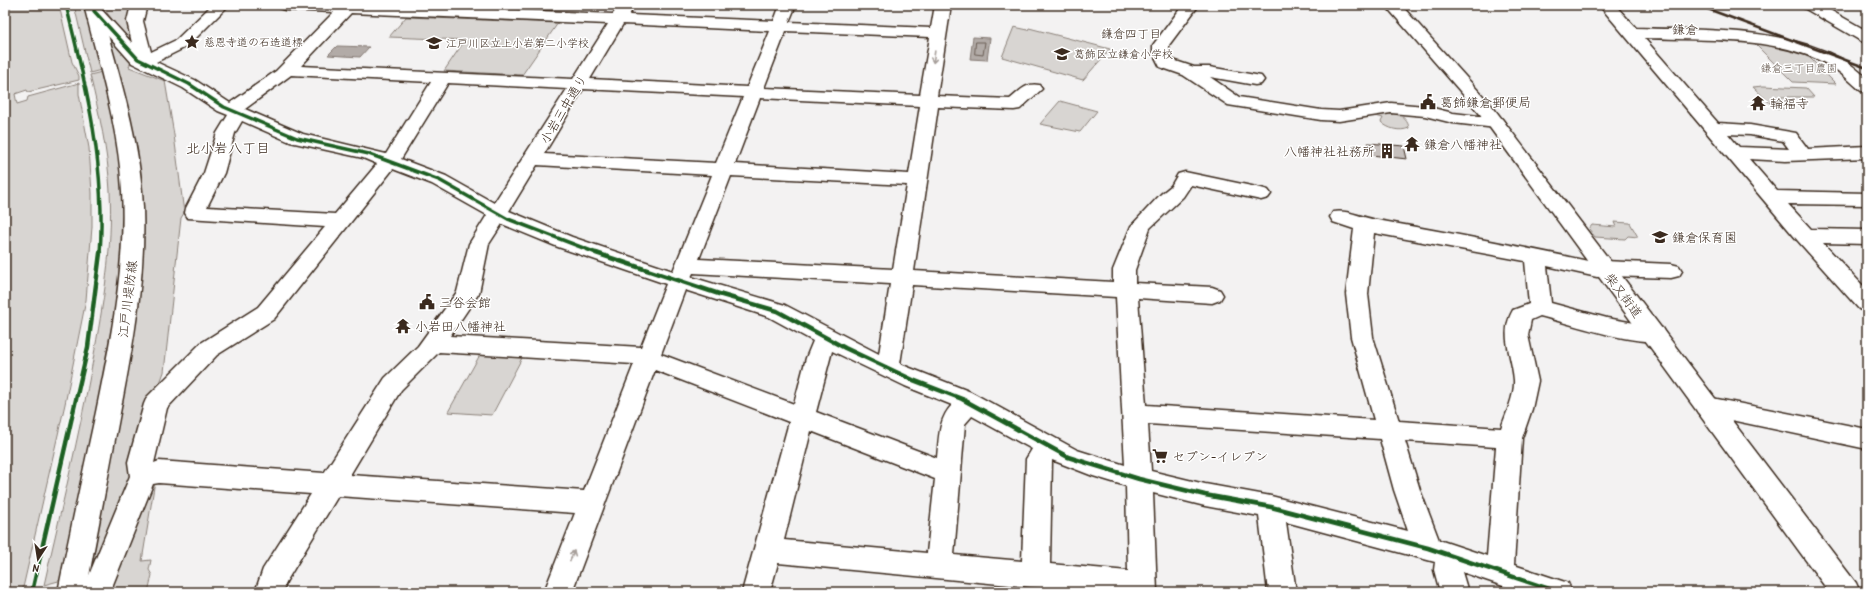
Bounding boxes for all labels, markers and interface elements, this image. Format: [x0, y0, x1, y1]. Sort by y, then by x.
district label: 鎌倉 [1672, 20, 1698, 38]
district label: 鎌倉四丁目 [1101, 25, 1161, 42]
place icon: 慈恩寺道の石造道標 [183, 33, 201, 51]
school or university icon: 江戸川区立上小岩第二小学校 [425, 34, 443, 52]
place label: 慈恩寺道の石造道標 [204, 35, 303, 49]
place label: 江戸川区立上小岩第二小学校 [446, 36, 589, 50]
school or university icon: 葛飾区立鎌倉小学校 [1053, 45, 1071, 63]
place label: 葛飾区立鎌倉小学校 [1074, 47, 1173, 61]
one-way arrow [930, 50, 938, 63]
park label: 鎌倉三丁目農園 [1761, 61, 1838, 75]
street label: 小岩三中通り [535, 71, 591, 147]
public building icon: 葛飾鎌倉郵便局 [1419, 93, 1437, 111]
place label: 葛飾鎌倉郵便局 [1440, 93, 1531, 111]
temple icon: 輪福寺 [1749, 94, 1767, 112]
place label: 輪福寺 [1770, 94, 1809, 112]
temple icon: 鎌倉八幡神社 [1403, 135, 1421, 153]
place label: 鎌倉八幡神社 [1424, 135, 1502, 153]
district label: 北小岩八丁目 [186, 138, 270, 157]
place label: 八幡神社社務所 [1284, 142, 1375, 160]
building icon: 八幡神社社務所 [1378, 142, 1396, 160]
school or university icon: 鎌倉保育園 [1651, 228, 1669, 246]
place label: 鎌倉保育園 [1672, 228, 1737, 246]
street label: 江戸川堤防線 [113, 258, 141, 339]
street label: 柴又街道 [1601, 269, 1647, 321]
public building icon: 三谷会館 [418, 293, 436, 311]
place label: 三谷会館 [439, 293, 491, 311]
temple icon: 小岩田八幡神社 [394, 317, 412, 335]
place label: 小岩田八幡神社 [415, 317, 506, 335]
supermarket icon: セブン-イレブン [1151, 447, 1169, 465]
place label: セブン-イレブン [1172, 447, 1268, 465]
north arrow [18, 539, 58, 579]
one-way arrow [569, 550, 577, 562]
text: N [31, 561, 40, 576]

